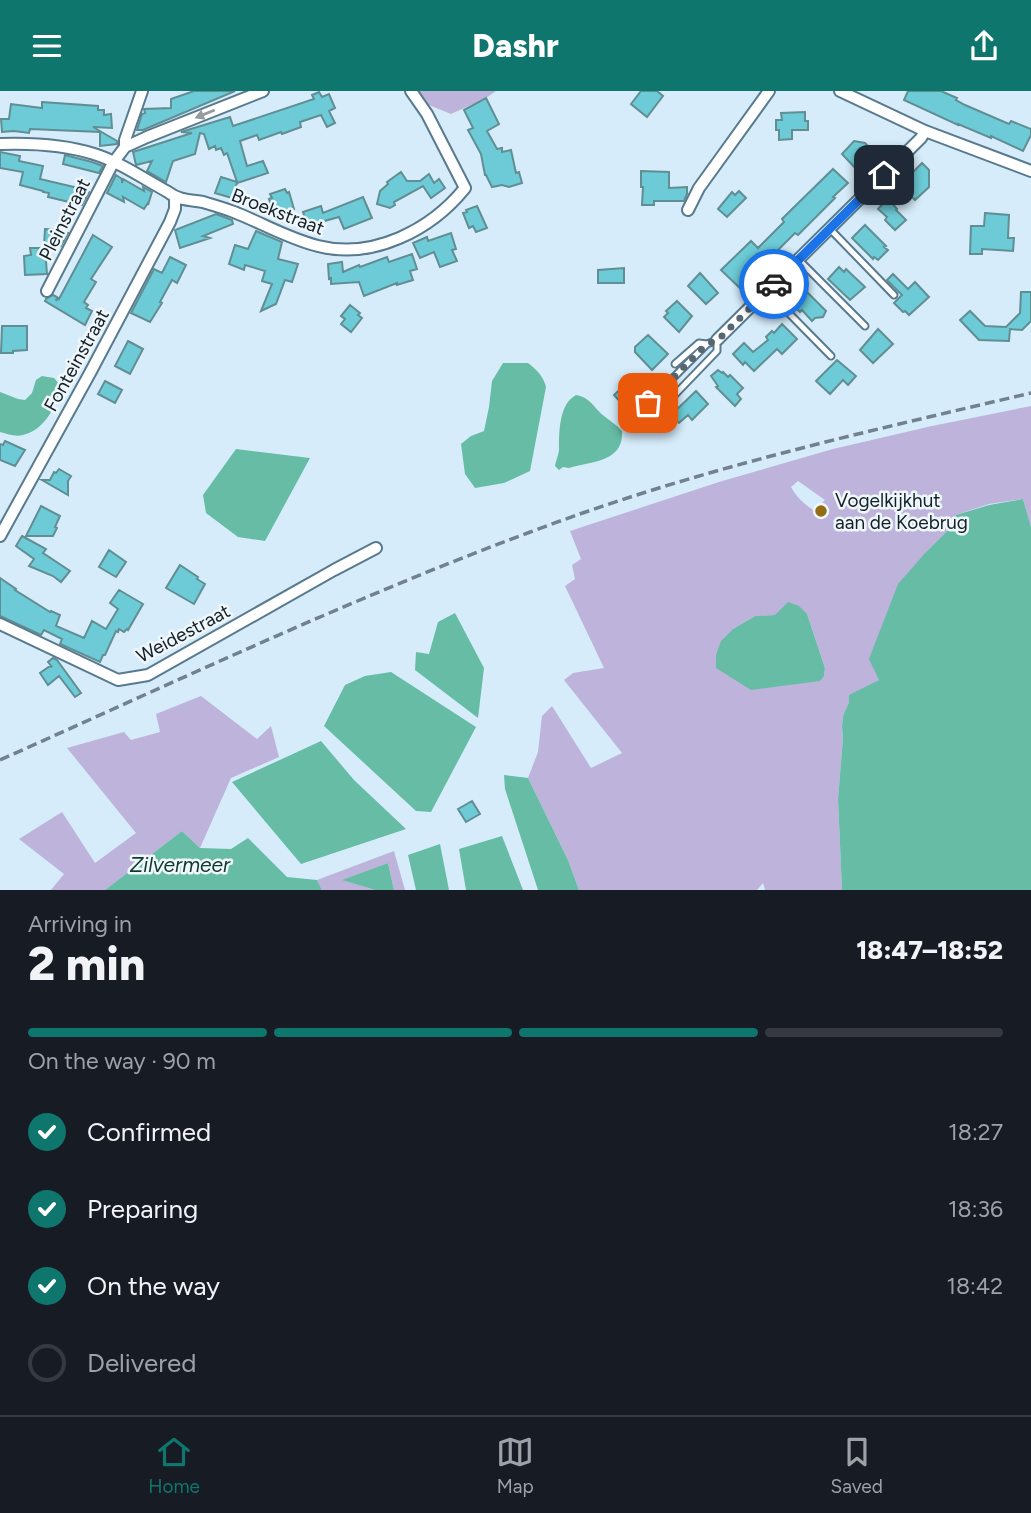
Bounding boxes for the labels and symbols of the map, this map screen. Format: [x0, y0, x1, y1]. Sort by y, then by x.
one-way arrow [194, 109, 215, 120]
pin [854, 145, 914, 205]
street label: Pleinstraat [34, 174, 95, 264]
street label: Broekstraat [228, 183, 328, 240]
courier [739, 249, 809, 319]
street label: Fonteinstraat [39, 305, 114, 415]
pin [618, 373, 678, 433]
place label: Vogelkijkhut aan de Koebrug [835, 489, 968, 534]
marker: Vogelkijkhut aan de Koebrug [813, 503, 829, 519]
street label: Weidestraat [132, 599, 234, 668]
water label: Zilvermeer [130, 852, 231, 877]

